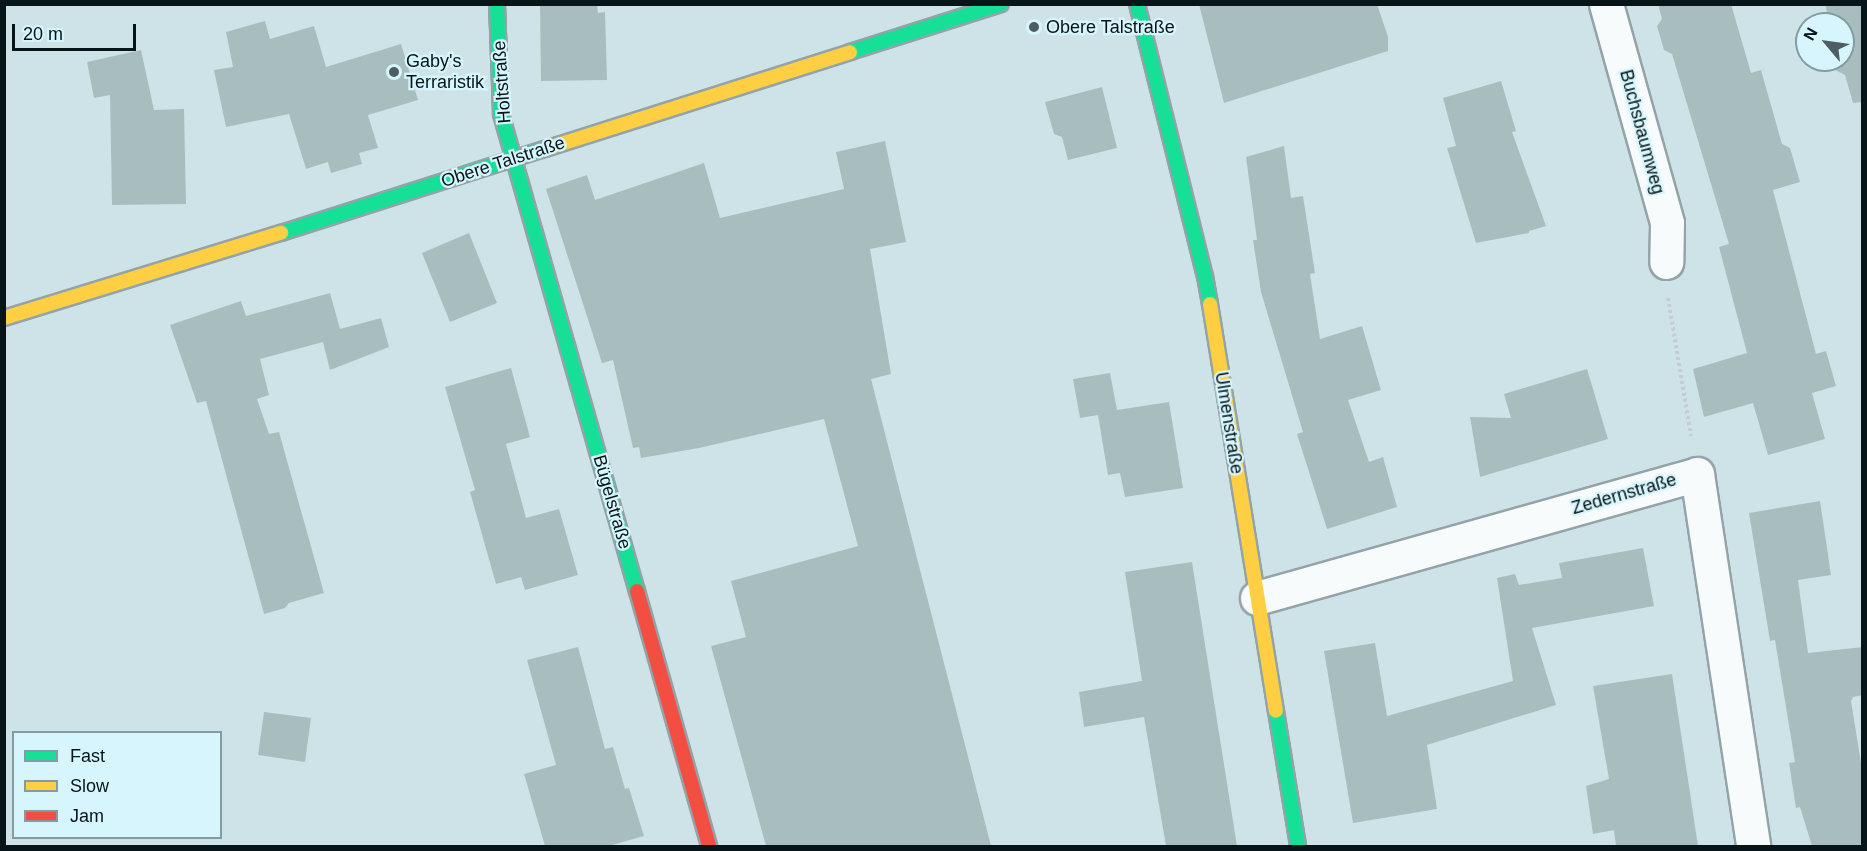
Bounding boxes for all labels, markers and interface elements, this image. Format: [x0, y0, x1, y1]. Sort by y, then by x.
scale bar [15, 12, 140, 50]
north arrow [1795, 12, 1855, 72]
place label: Obere Talstraße [1046, 16, 1175, 38]
marker: Obere Talstraße [1027, 20, 1041, 34]
text: 20 m [23, 24, 63, 44]
text: N [1800, 25, 1821, 43]
street label: Holtstraße [488, 40, 516, 124]
place label: Gaby's Terraristik [406, 51, 484, 94]
marker: Gaby's Terraristik [387, 65, 401, 79]
street label: Buchsbaumweg [1615, 67, 1669, 197]
street label: Obere Talstraße [438, 132, 568, 192]
street label: Ulmenstraße [1210, 370, 1248, 476]
street label: Bügelstraße [588, 452, 636, 552]
street label: Zedernstraße [1569, 469, 1679, 519]
legend [12, 731, 222, 839]
text: Fast [70, 746, 105, 766]
text: Slow [70, 776, 109, 796]
text: Jam [70, 806, 104, 826]

